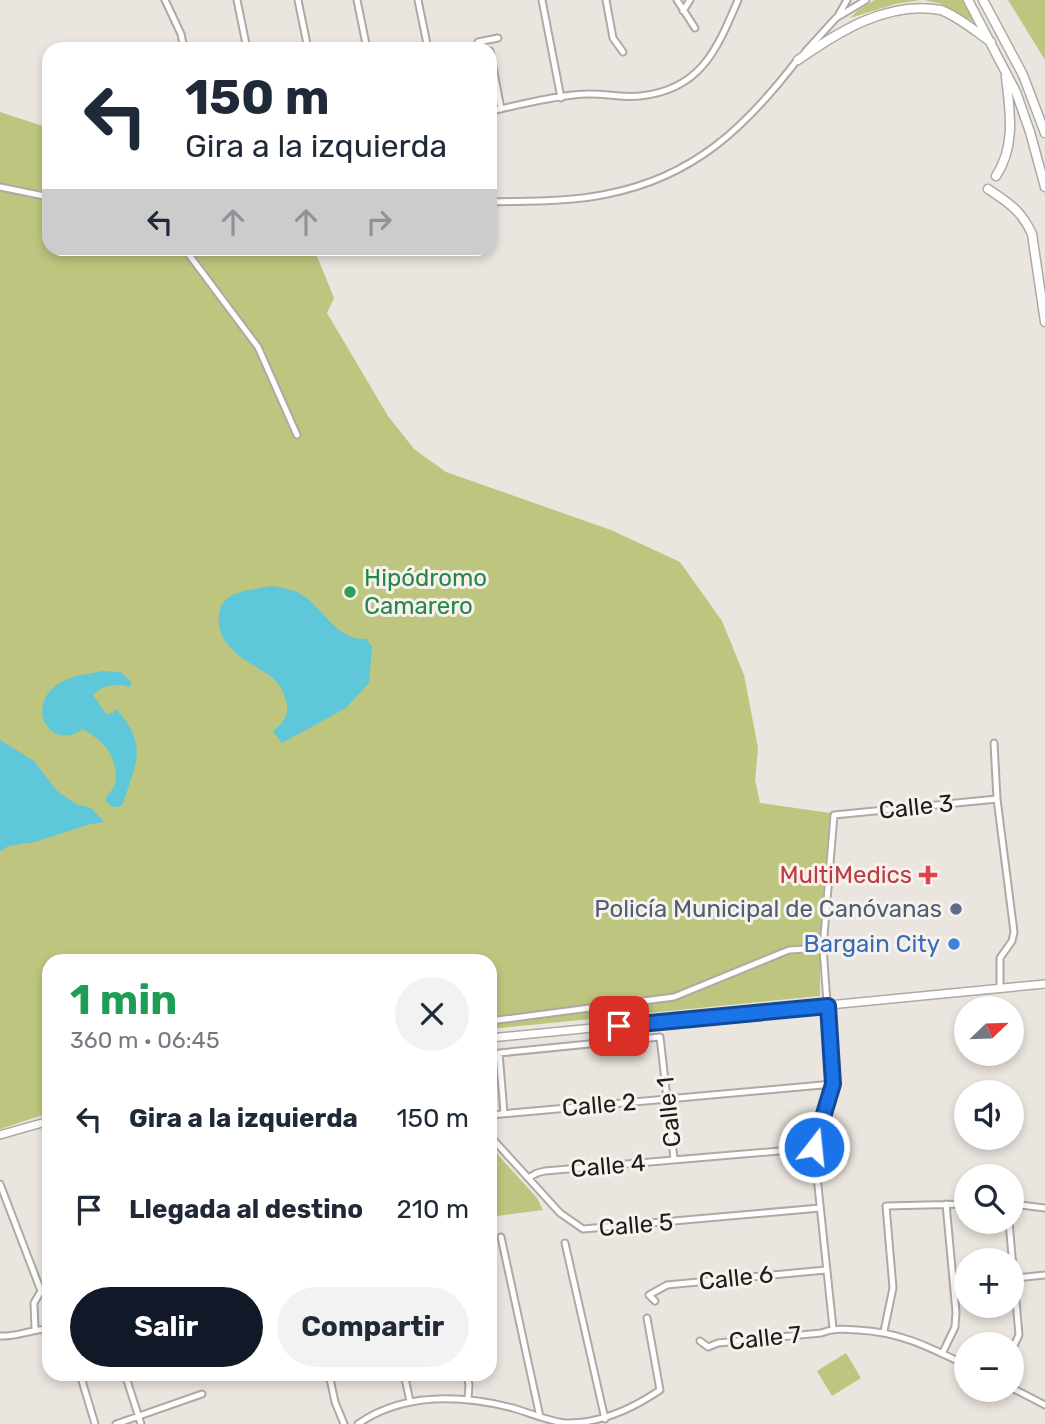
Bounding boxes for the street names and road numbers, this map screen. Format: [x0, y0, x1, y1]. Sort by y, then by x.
street label: Calle 3 [877, 789, 955, 825]
street label: Calle 1 [651, 1075, 687, 1149]
street label: Calle 2 [561, 1088, 637, 1122]
street label: Calle 4 [569, 1149, 647, 1183]
street label: Calle 5 [598, 1208, 674, 1242]
street label: Calle 6 [697, 1260, 775, 1296]
street label: Calle 7 [727, 1320, 803, 1356]

